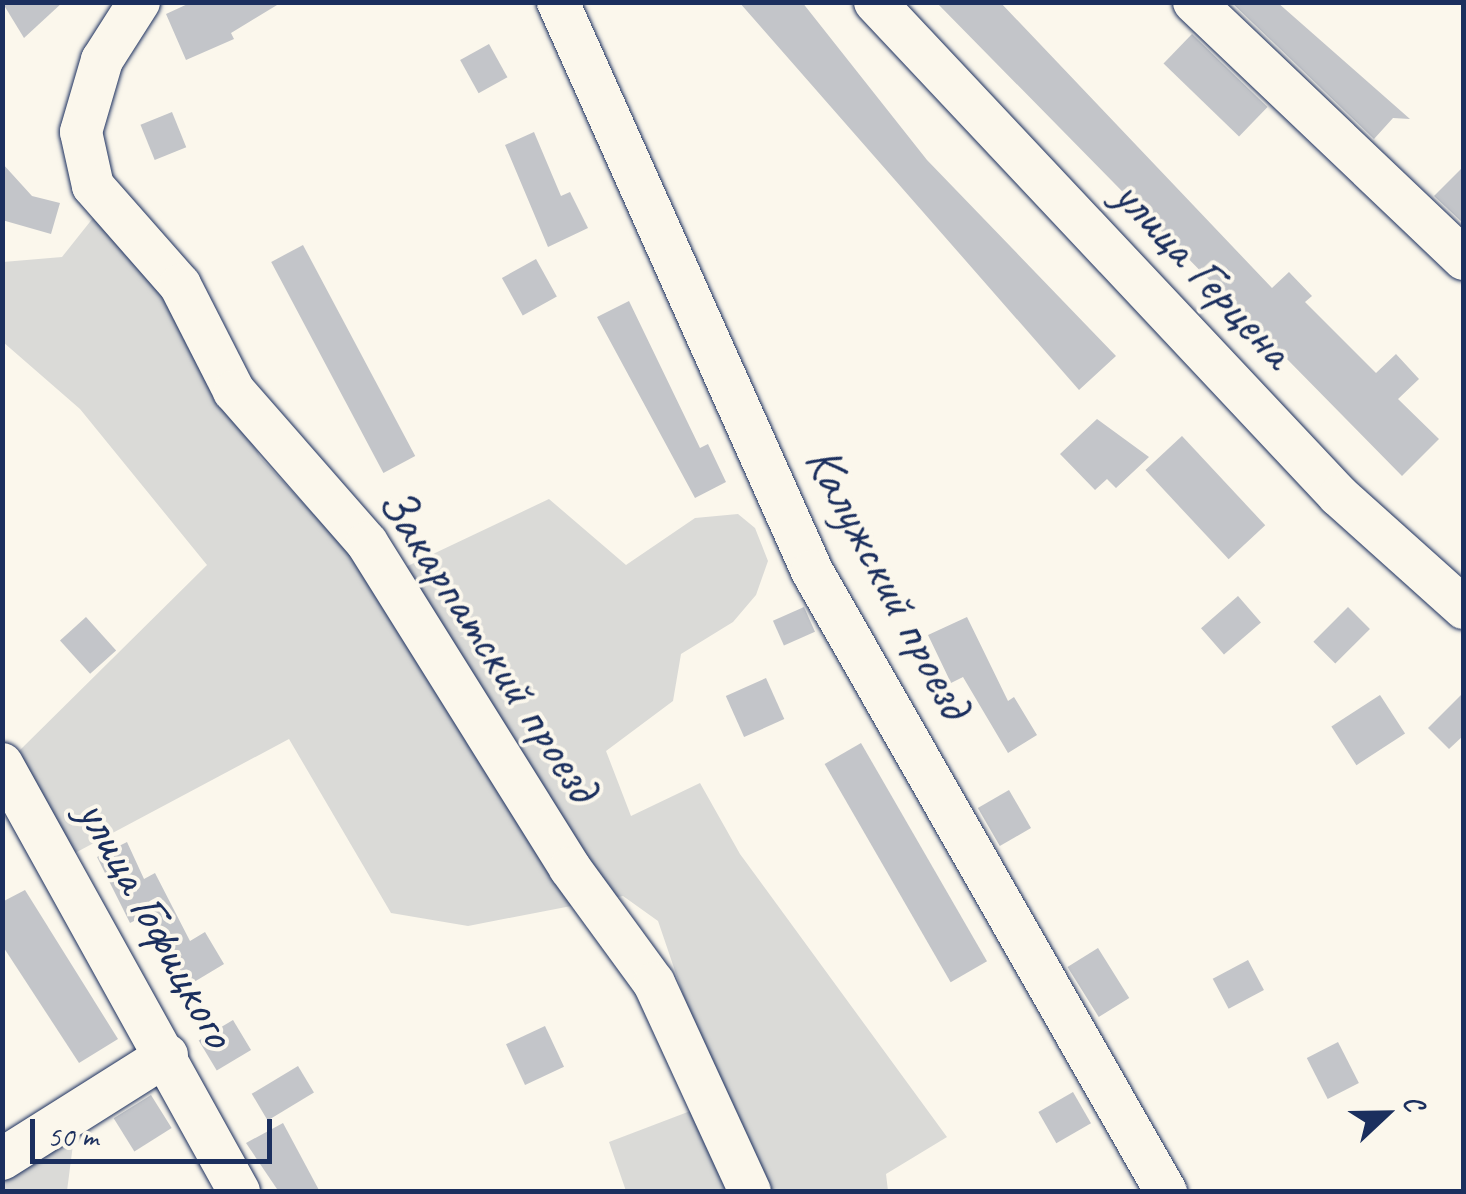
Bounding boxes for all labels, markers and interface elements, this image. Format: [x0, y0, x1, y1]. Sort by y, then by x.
street label: улица Герцена [1102, 166, 1306, 380]
street label: Калужский проезд [792, 436, 986, 728]
street label: Закарпатский проезд [365, 476, 613, 812]
street label: улица Гофицкого [65, 790, 249, 1056]
north arrow [1336, 1064, 1436, 1164]
text: С [1395, 1090, 1433, 1116]
scale bar [35, 1099, 278, 1161]
text: 50 m [47, 1117, 98, 1155]

